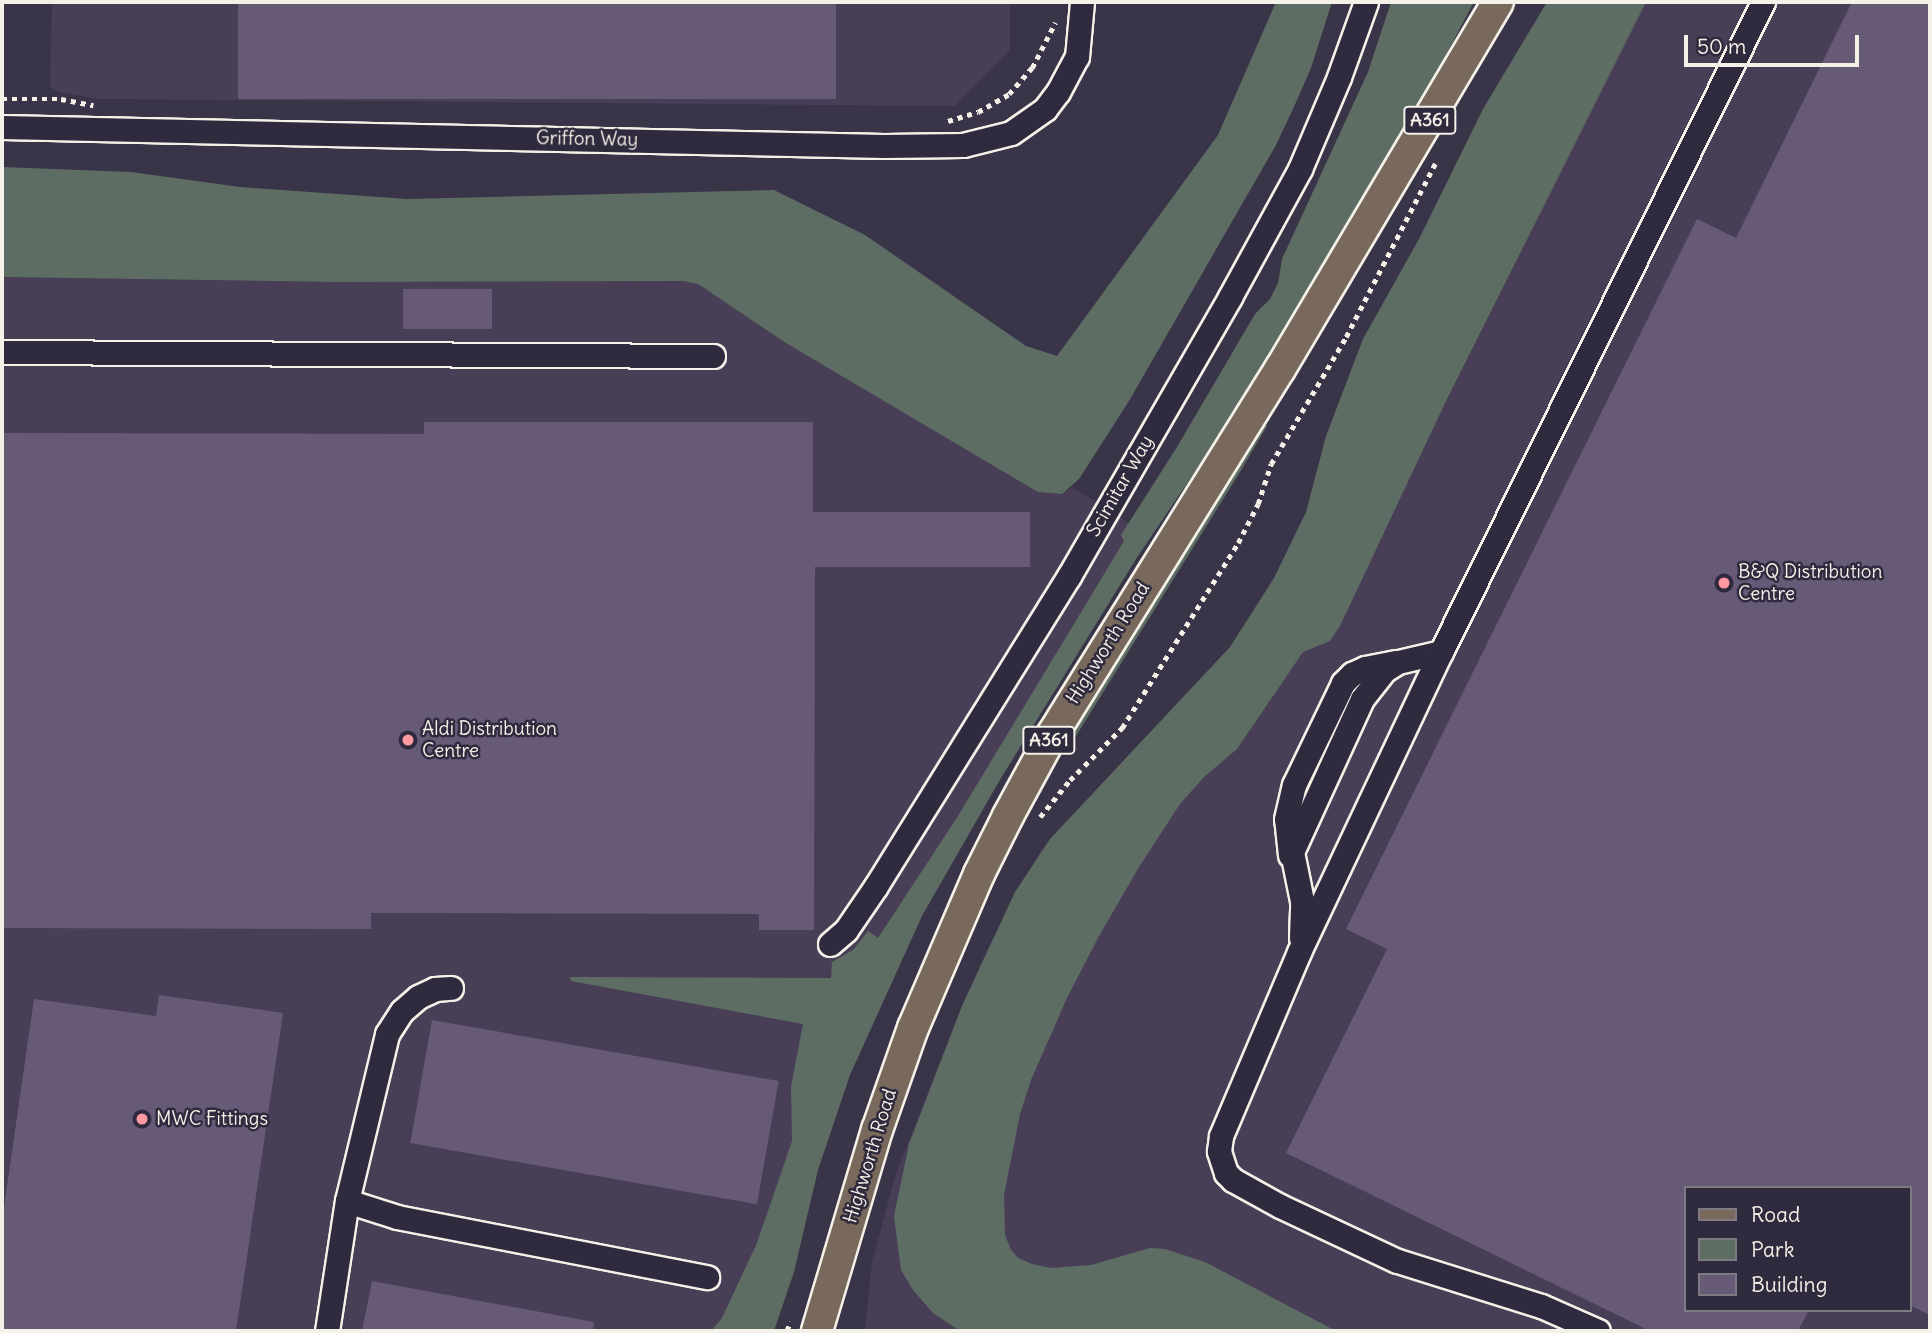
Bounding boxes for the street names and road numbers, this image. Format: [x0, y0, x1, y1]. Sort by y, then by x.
road number: A361 [1402, 106, 1458, 134]
street label: Griffon Way [536, 127, 638, 151]
street label: Scimitar Way [1082, 431, 1158, 541]
street label: Highworth Road [1061, 578, 1155, 708]
road number: A361 [1021, 726, 1077, 754]
street label: Highworth Road [839, 1086, 901, 1226]

